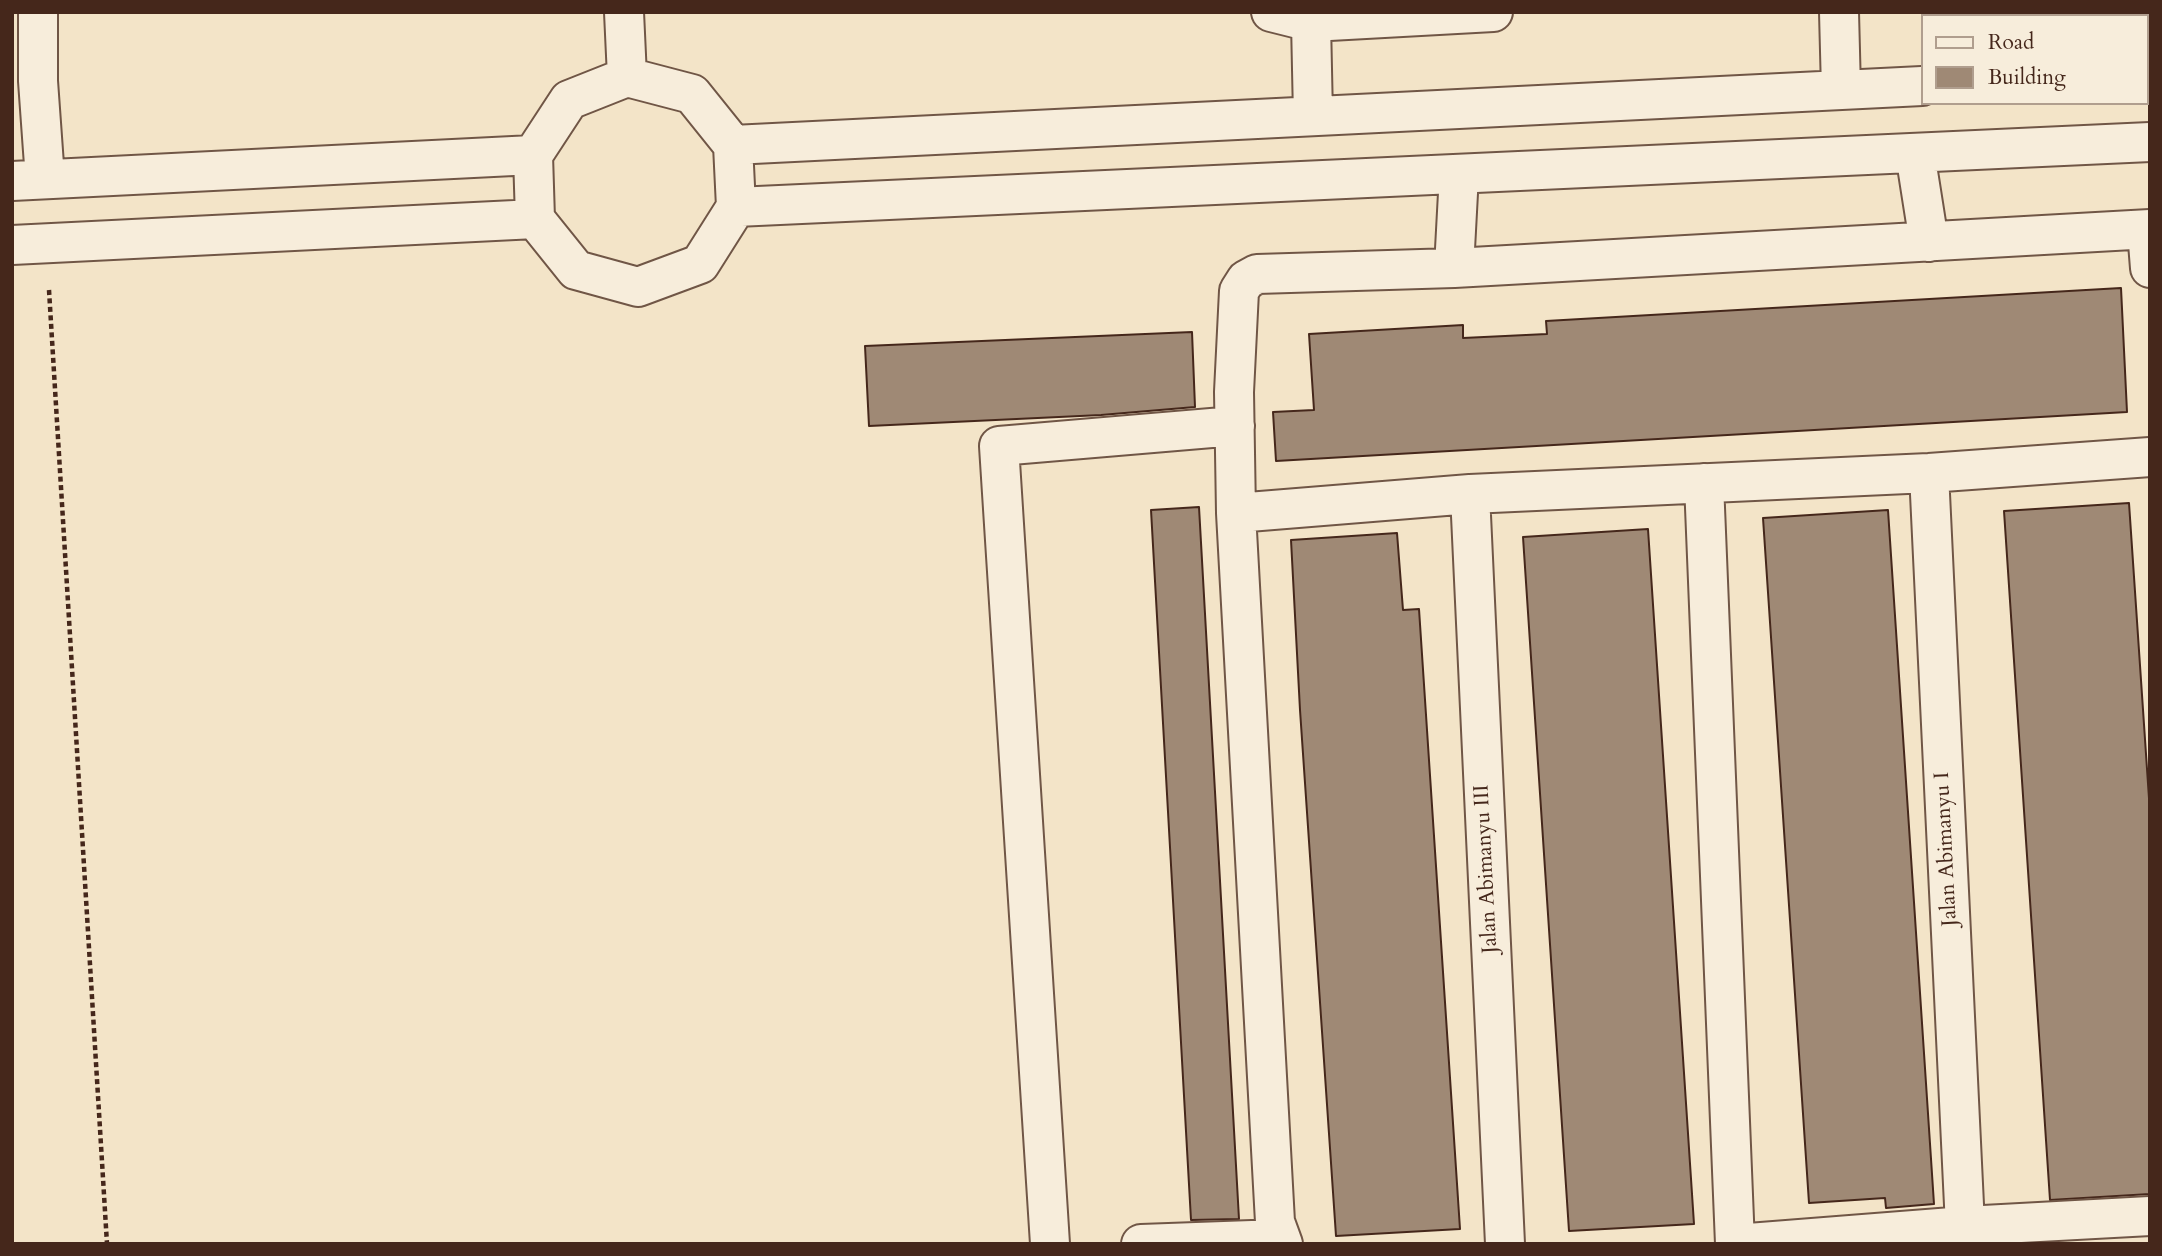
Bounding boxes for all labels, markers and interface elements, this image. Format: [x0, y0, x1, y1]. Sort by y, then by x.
legend [1920, 14, 2148, 105]
text: Road [1988, 28, 2034, 57]
text: Building [1988, 63, 2066, 92]
street label: Jalan Abimanyu I [1930, 771, 1964, 927]
street label: Jalan Abimanyu III [1470, 784, 1504, 954]

